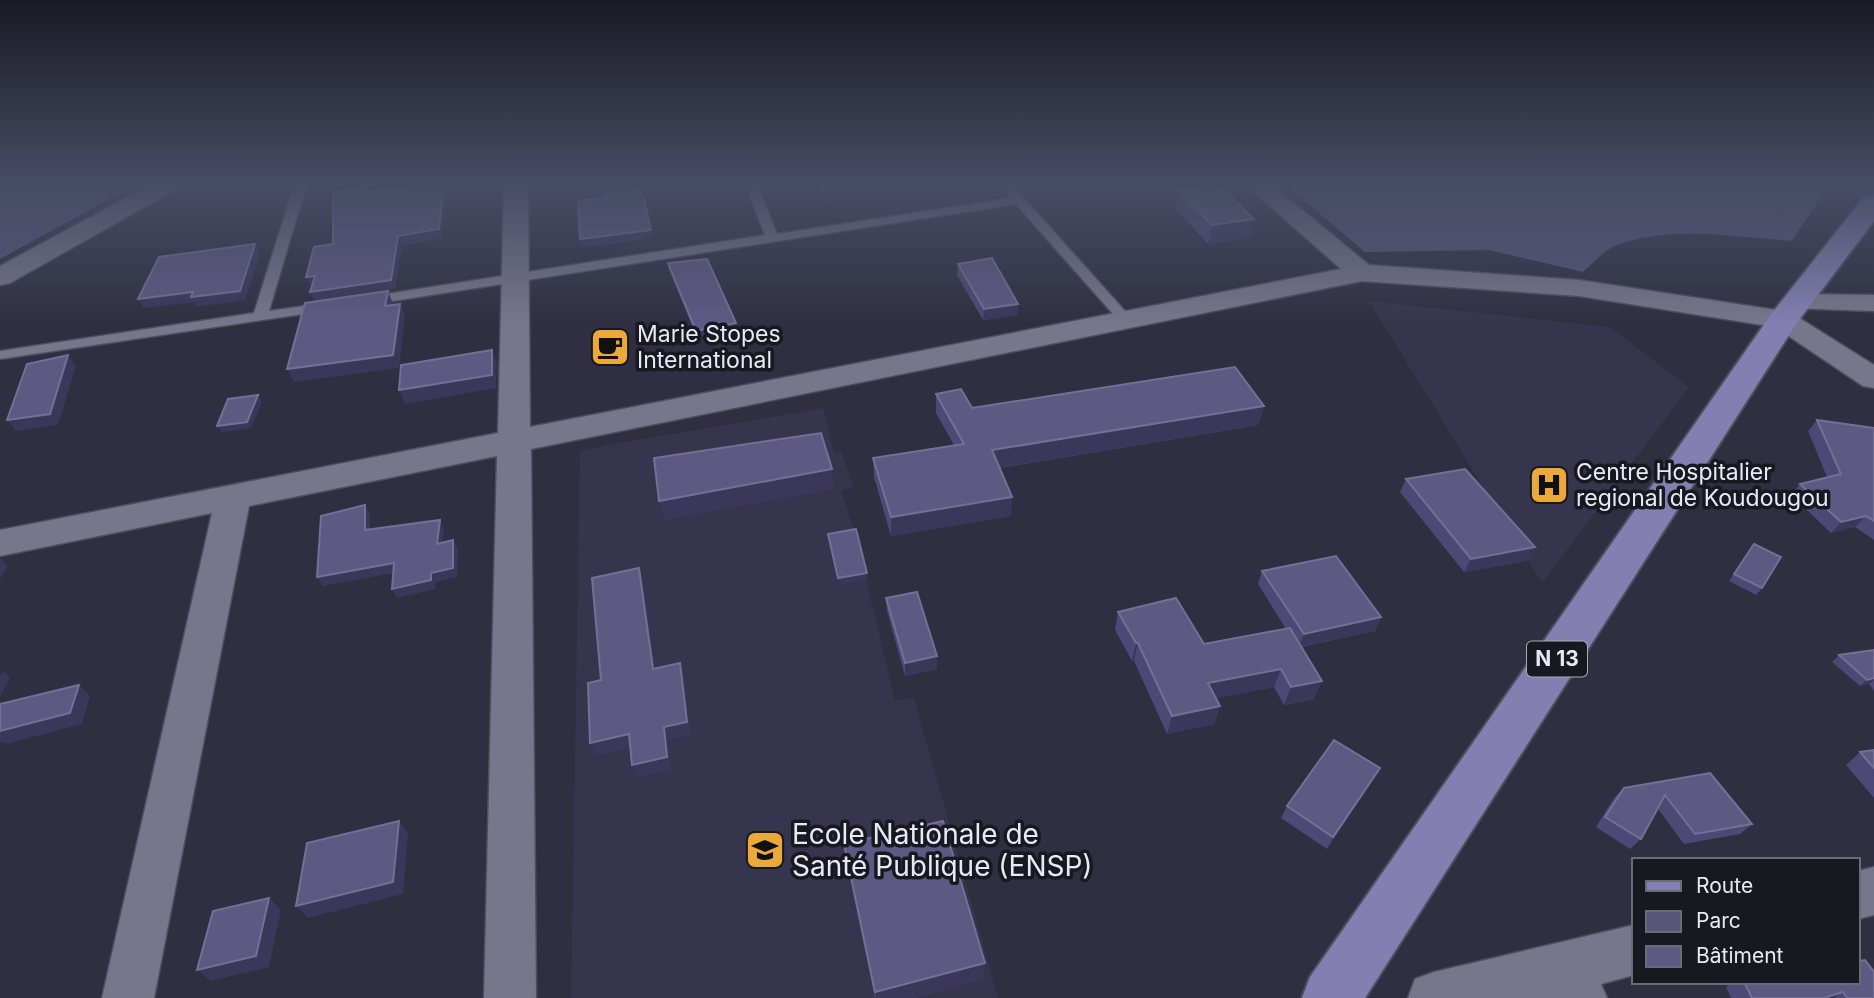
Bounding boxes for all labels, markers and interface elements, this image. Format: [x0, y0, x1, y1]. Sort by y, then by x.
place label: Marie Stopes International [637, 320, 781, 374]
cafe icon: Marie Stopes International [589, 326, 631, 368]
place label: Centre Hospitalier regional de Koudougou [1576, 458, 1829, 512]
hospital icon: Centre Hospitalier regional de Koudougou [1528, 464, 1570, 506]
road number: N 13 [1527, 642, 1587, 676]
place label: Ecole Nationale de Santé Publique (ENSP) [792, 817, 1093, 883]
school or university icon: Ecole Nationale de Santé Publique (ENSP) [744, 829, 786, 871]
legend [1632, 858, 1860, 984]
text: Route [1696, 873, 1753, 898]
text: Parc [1696, 908, 1741, 933]
text: Bâtiment [1696, 943, 1784, 968]

